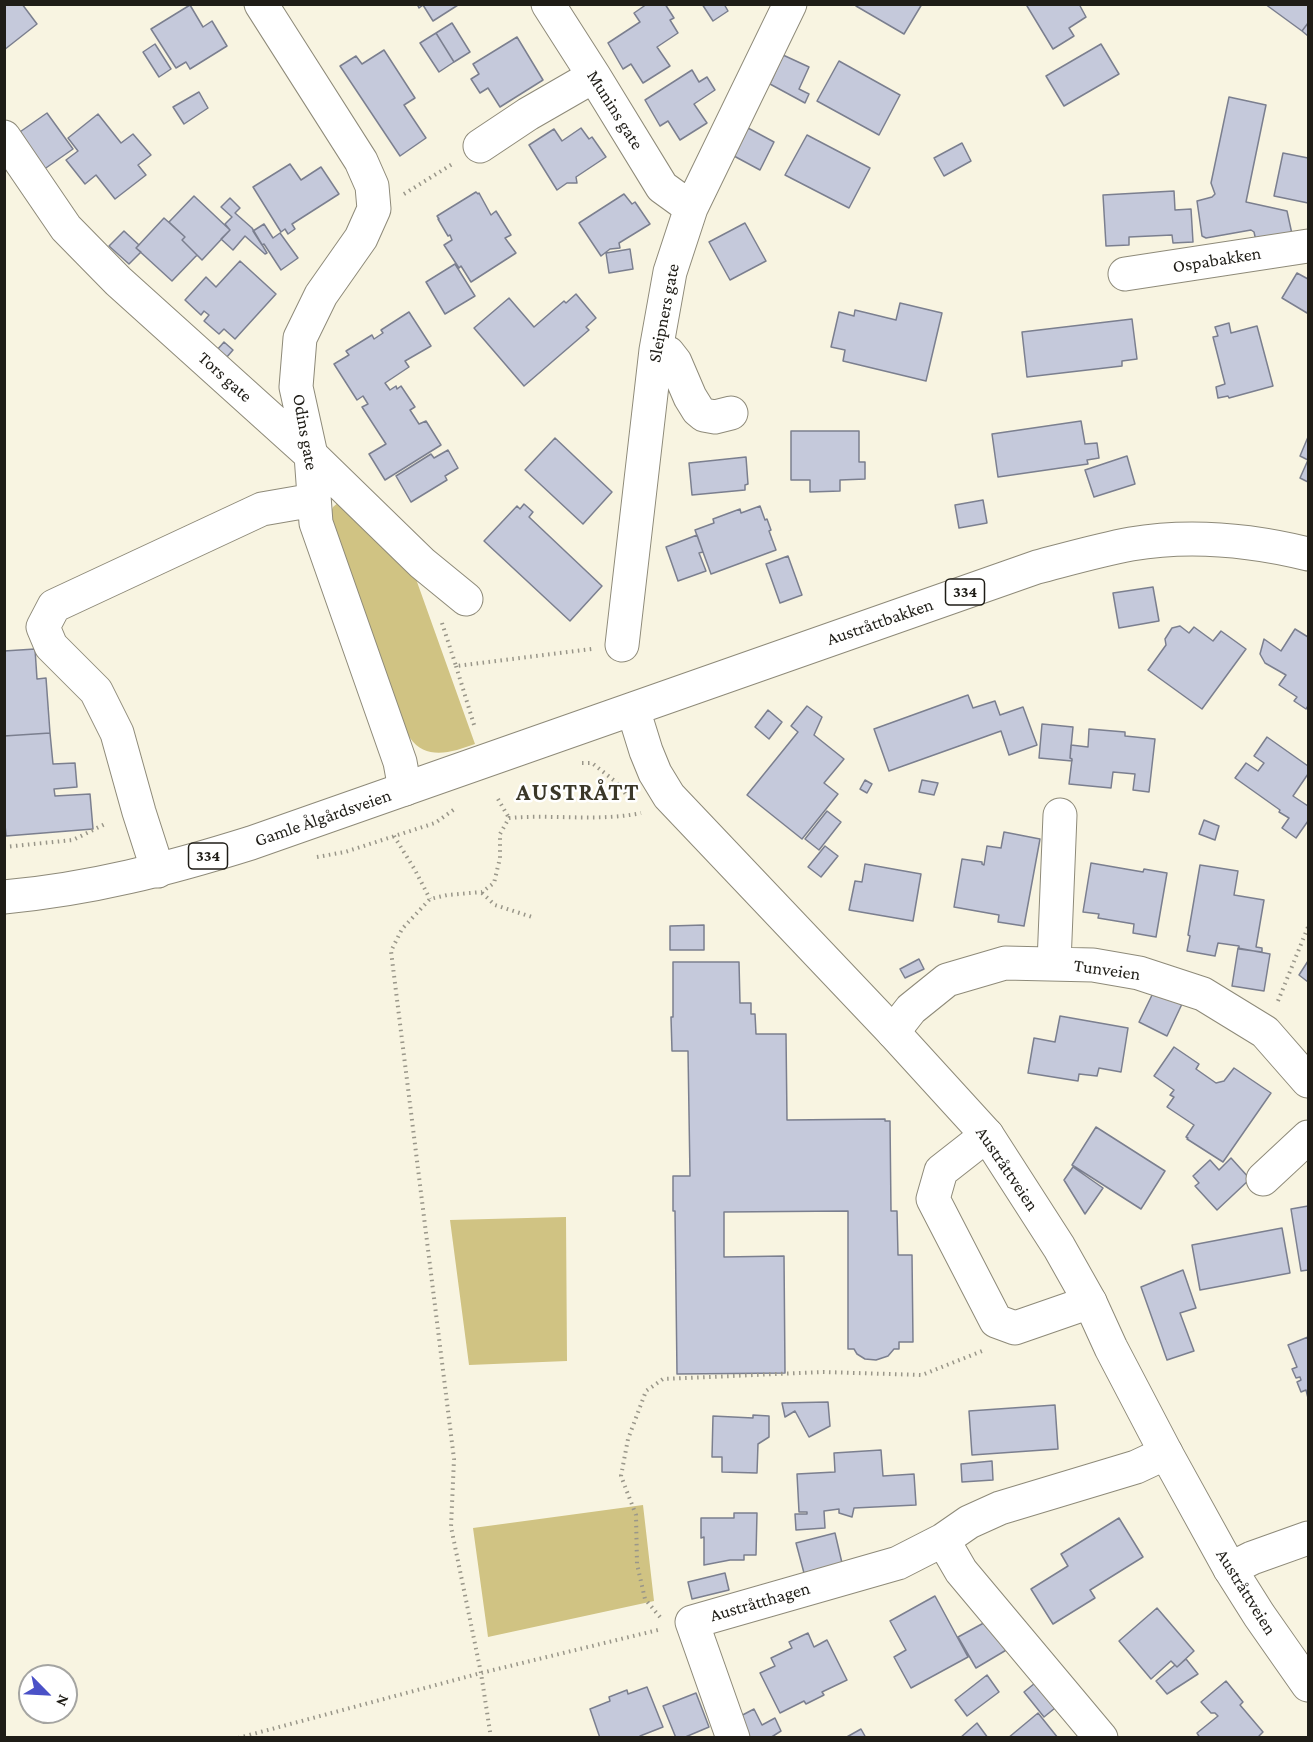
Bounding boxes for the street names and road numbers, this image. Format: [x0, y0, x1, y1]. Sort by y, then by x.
street label: Munins gate [582, 66, 648, 154]
street label: Ospabakken [1171, 242, 1263, 278]
street label: Sleipners gate [644, 262, 684, 364]
street label: Tors gate [193, 347, 257, 407]
street label: Odins gate [288, 392, 322, 472]
road number: 334 [946, 579, 984, 605]
street label: Austråttbakken [824, 594, 936, 650]
street label: Gamle Ålgårdsveien [252, 785, 394, 851]
road number: 334 [188, 843, 228, 869]
street label: Tunveien [1072, 955, 1142, 985]
street label: Austråttveien [971, 1123, 1043, 1215]
street label: Austråttveien [1211, 1545, 1281, 1639]
street label: Austråtthagen [707, 1577, 813, 1627]

